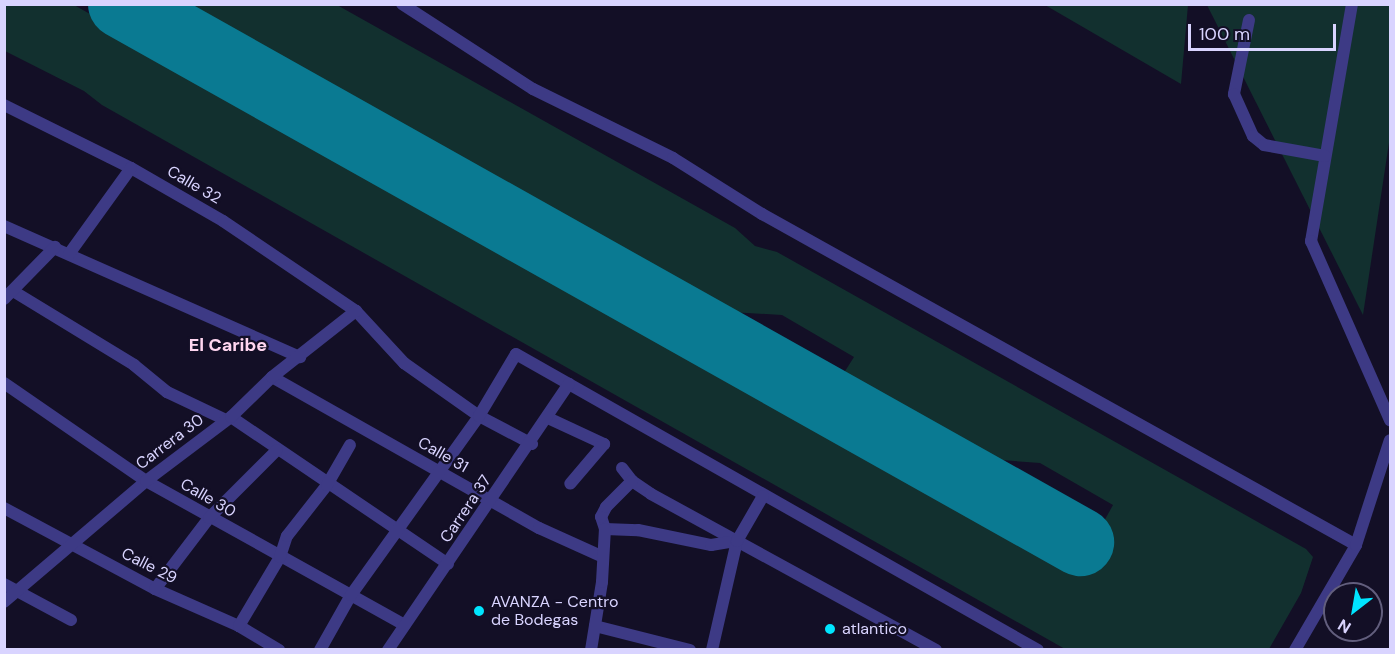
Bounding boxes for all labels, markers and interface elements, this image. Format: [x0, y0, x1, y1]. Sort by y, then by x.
scale bar [1191, 12, 1340, 50]
text: 100 m [1199, 22, 1250, 46]
street label: Calle 32 [164, 162, 224, 208]
district label: El Caribe [189, 334, 267, 356]
street label: Carrera 30 [132, 410, 208, 474]
street label: Calle 31 [414, 433, 472, 477]
street label: Carrera 37 [436, 472, 496, 546]
street label: Calle 30 [177, 474, 239, 522]
street label: Calle 29 [118, 544, 180, 588]
north arrow [1323, 582, 1383, 642]
place label: AVANZA - Centro de Bodegas [491, 592, 618, 630]
marker: AVANZA - Centro de Bodegas [472, 604, 486, 618]
text: N [1334, 614, 1355, 638]
place label: atlantico [842, 619, 907, 639]
marker: atlantico [823, 622, 837, 636]

